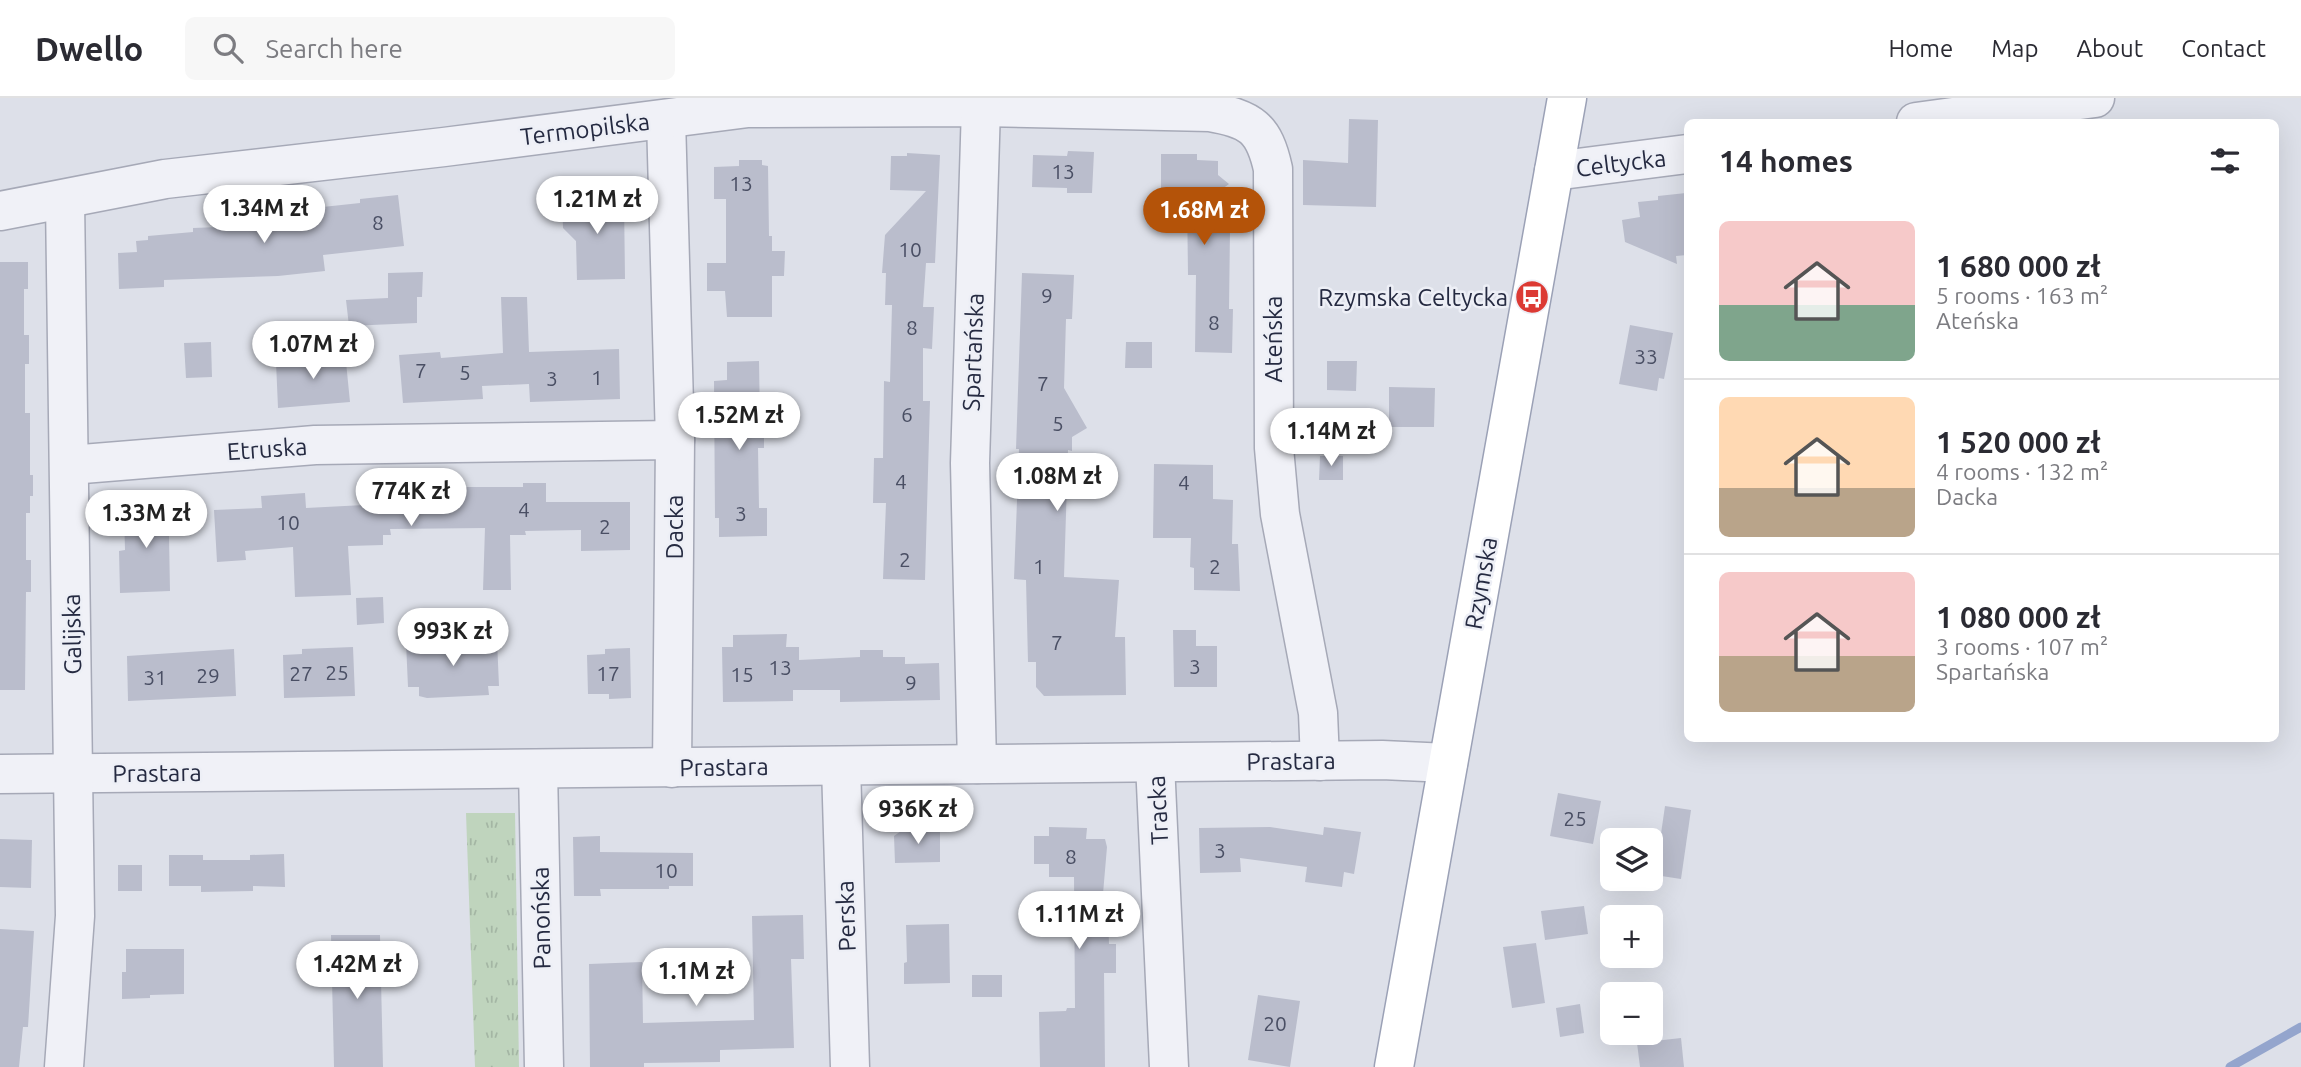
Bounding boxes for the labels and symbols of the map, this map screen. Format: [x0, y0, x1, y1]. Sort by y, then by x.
street label: Termopilska [519, 108, 651, 150]
street label: Celtycka [1574, 144, 1668, 182]
house number: 13 [1051, 159, 1075, 183]
house number: 13 [729, 171, 753, 195]
pin: 1.21M zł [525, 176, 669, 236]
pin: 1.34M zł [192, 186, 336, 245]
pin: 1.68M zł [1132, 188, 1276, 247]
house number: 8 [372, 210, 384, 234]
house number: 10 [898, 237, 922, 261]
bus stop icon: Rzymska Celtycka [1513, 278, 1551, 316]
house number: 9 [1041, 283, 1053, 307]
place label: Rzymska Celtycka [1318, 284, 1508, 311]
street label: Spartańska [957, 292, 989, 412]
street label: Ateńska [1260, 296, 1287, 382]
house number: 8 [1208, 310, 1220, 334]
house number: 8 [906, 315, 918, 339]
pin: 1.07M zł [241, 322, 385, 381]
house number: 33 [1634, 344, 1658, 368]
house number: 7 [415, 358, 427, 382]
house number: 5 [459, 360, 471, 384]
house number: 1 [591, 365, 603, 389]
house number: 3 [546, 366, 558, 390]
house number: 7 [1037, 371, 1049, 395]
pin: 1.52M zł [667, 392, 811, 452]
house number: 6 [901, 402, 913, 426]
pin: 1.14M zł [1259, 408, 1403, 468]
house number: 5 [1052, 411, 1064, 435]
street label: Etruska [226, 433, 308, 465]
pin: 1.08M zł [985, 454, 1129, 513]
pin: 774K zł [346, 468, 476, 528]
house number: 4 [895, 469, 907, 493]
house number: 4 [1178, 470, 1190, 494]
pin: 1.33M zł [74, 490, 218, 550]
street label: Dacka [661, 495, 688, 559]
house number: 4 [518, 497, 530, 521]
house number: 3 [735, 501, 747, 525]
house number: 10 [276, 510, 300, 534]
house number: 2 [599, 514, 611, 538]
street label: Rzymska [1460, 535, 1502, 631]
house number: 2 [899, 547, 911, 571]
house number: 1 [1033, 554, 1045, 578]
house number: 2 [1209, 554, 1221, 578]
street label: Galijska [58, 593, 86, 675]
pin: 993K zł [388, 608, 518, 668]
house number: 7 [1051, 630, 1063, 654]
house number: 3 [1189, 654, 1201, 678]
house number: 13 [768, 655, 792, 679]
house number: 25 [325, 660, 349, 684]
house number: 27 [289, 661, 313, 685]
house number: 17 [596, 661, 620, 685]
house number: 15 [730, 662, 754, 686]
house number: 29 [196, 663, 220, 687]
house number: 31 [143, 665, 167, 689]
house number: 9 [905, 670, 917, 694]
street label: Prastara [1246, 747, 1336, 775]
street label: Prastara [679, 753, 769, 781]
street label: Prastara [112, 759, 202, 787]
street label: Tracka [1143, 775, 1173, 845]
pin: 936K zł [853, 786, 983, 846]
house number: 25 [1563, 806, 1587, 830]
house number: 3 [1214, 838, 1226, 862]
house number: 8 [1065, 844, 1077, 868]
house number: 10 [654, 858, 678, 882]
street label: Panońska [527, 866, 555, 970]
street label: Perska [831, 880, 861, 952]
pin: 1.11M zł [1007, 892, 1151, 951]
pin: 1.42M zł [285, 942, 429, 1001]
pin: 1.1M zł [631, 948, 761, 1008]
house number: 20 [1263, 1011, 1287, 1035]

